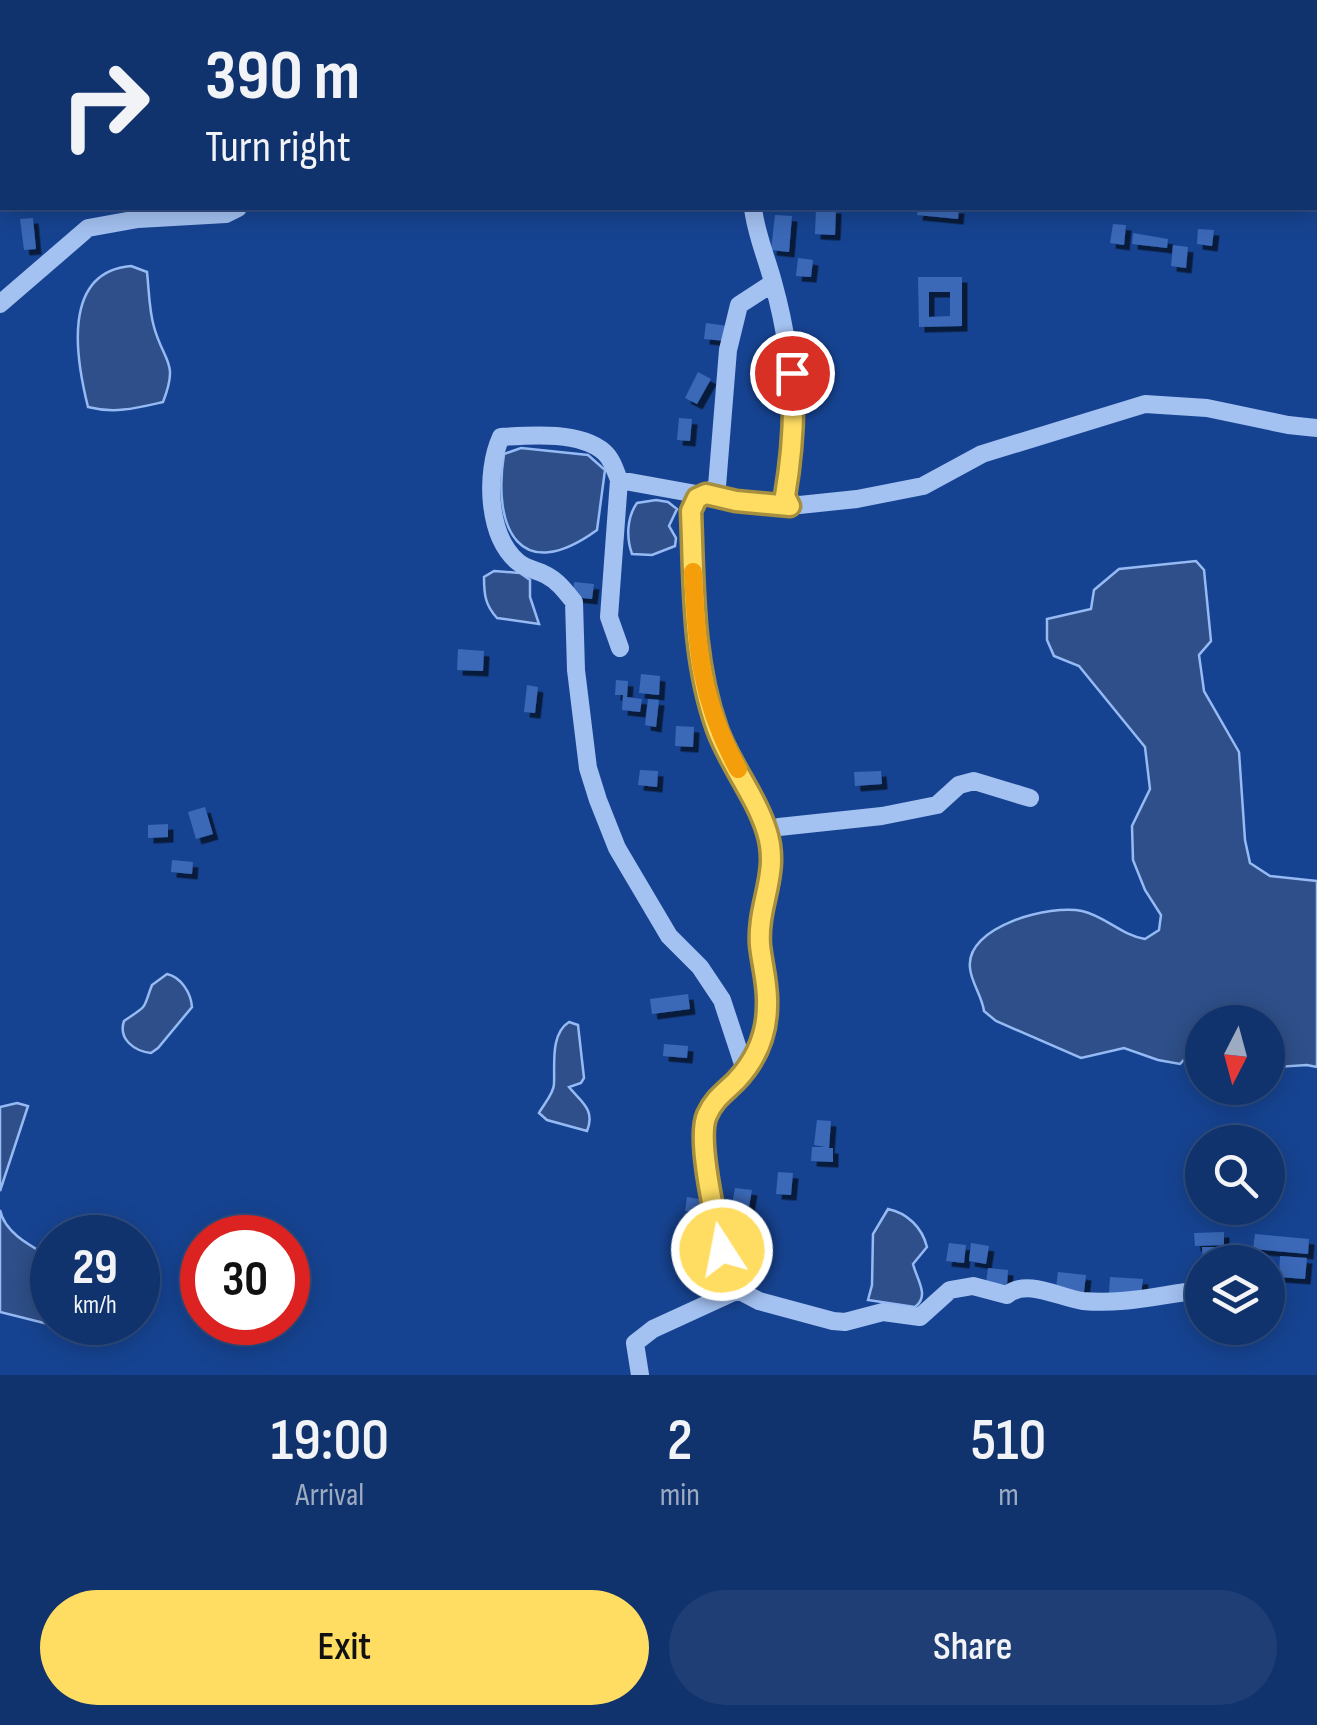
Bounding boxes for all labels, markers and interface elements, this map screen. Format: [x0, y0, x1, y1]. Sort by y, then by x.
text: 390 m [205, 35, 360, 119]
icon: right [40, 40, 170, 170]
text: Turn right [205, 120, 351, 175]
pin [750, 331, 835, 416]
icon: arrive [765, 346, 820, 401]
north arrow [1185, 1005, 1285, 1105]
map controls [1185, 1005, 1285, 1345]
button: search [1185, 1125, 1285, 1225]
position arrow [670, 1198, 774, 1302]
speed limit sign: 30 [180, 1215, 310, 1345]
text: 29 [72, 1238, 118, 1298]
button: layers [1185, 1245, 1285, 1345]
text: km/h [73, 1290, 117, 1321]
text: 19:00 [271, 1405, 389, 1477]
text: 2 [667, 1405, 693, 1477]
text: 510 [971, 1405, 1046, 1477]
text: Arrival [295, 1476, 364, 1515]
text: min [660, 1476, 700, 1515]
text: m [998, 1476, 1019, 1515]
button: Exit [40, 1590, 649, 1705]
button: Share [669, 1590, 1277, 1705]

